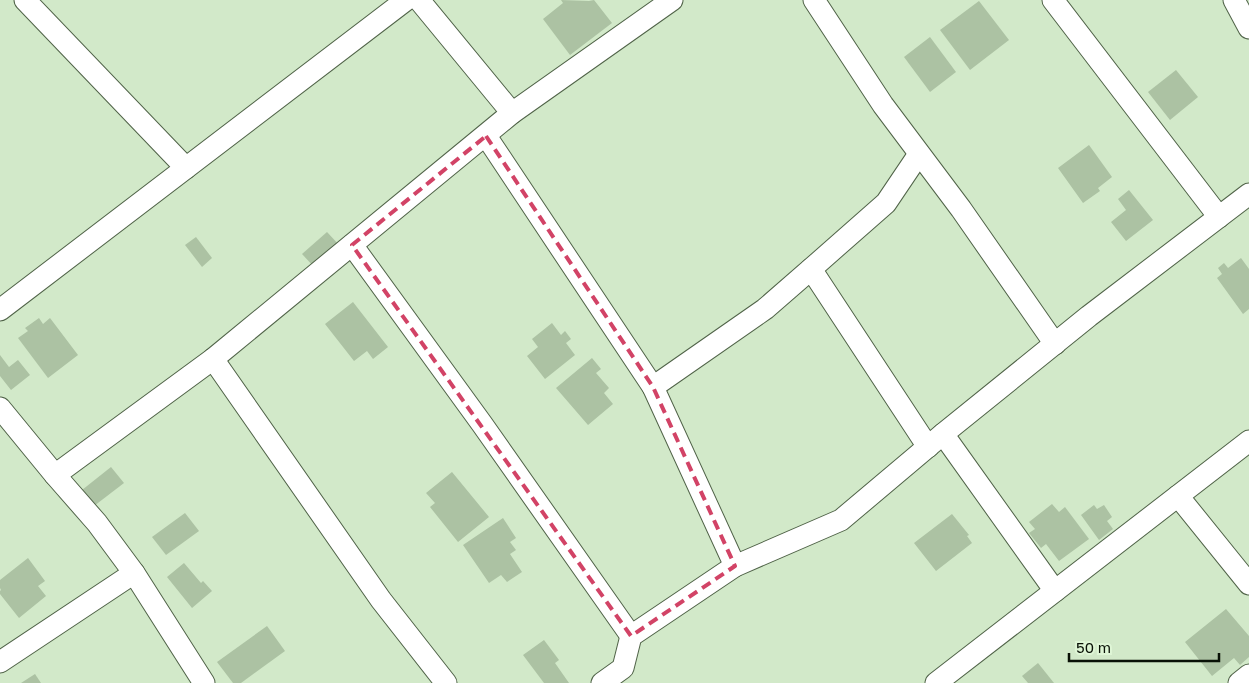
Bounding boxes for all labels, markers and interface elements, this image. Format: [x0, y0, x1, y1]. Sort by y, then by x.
scale bar [1069, 630, 1219, 662]
text: 50 m [1076, 638, 1111, 656]

